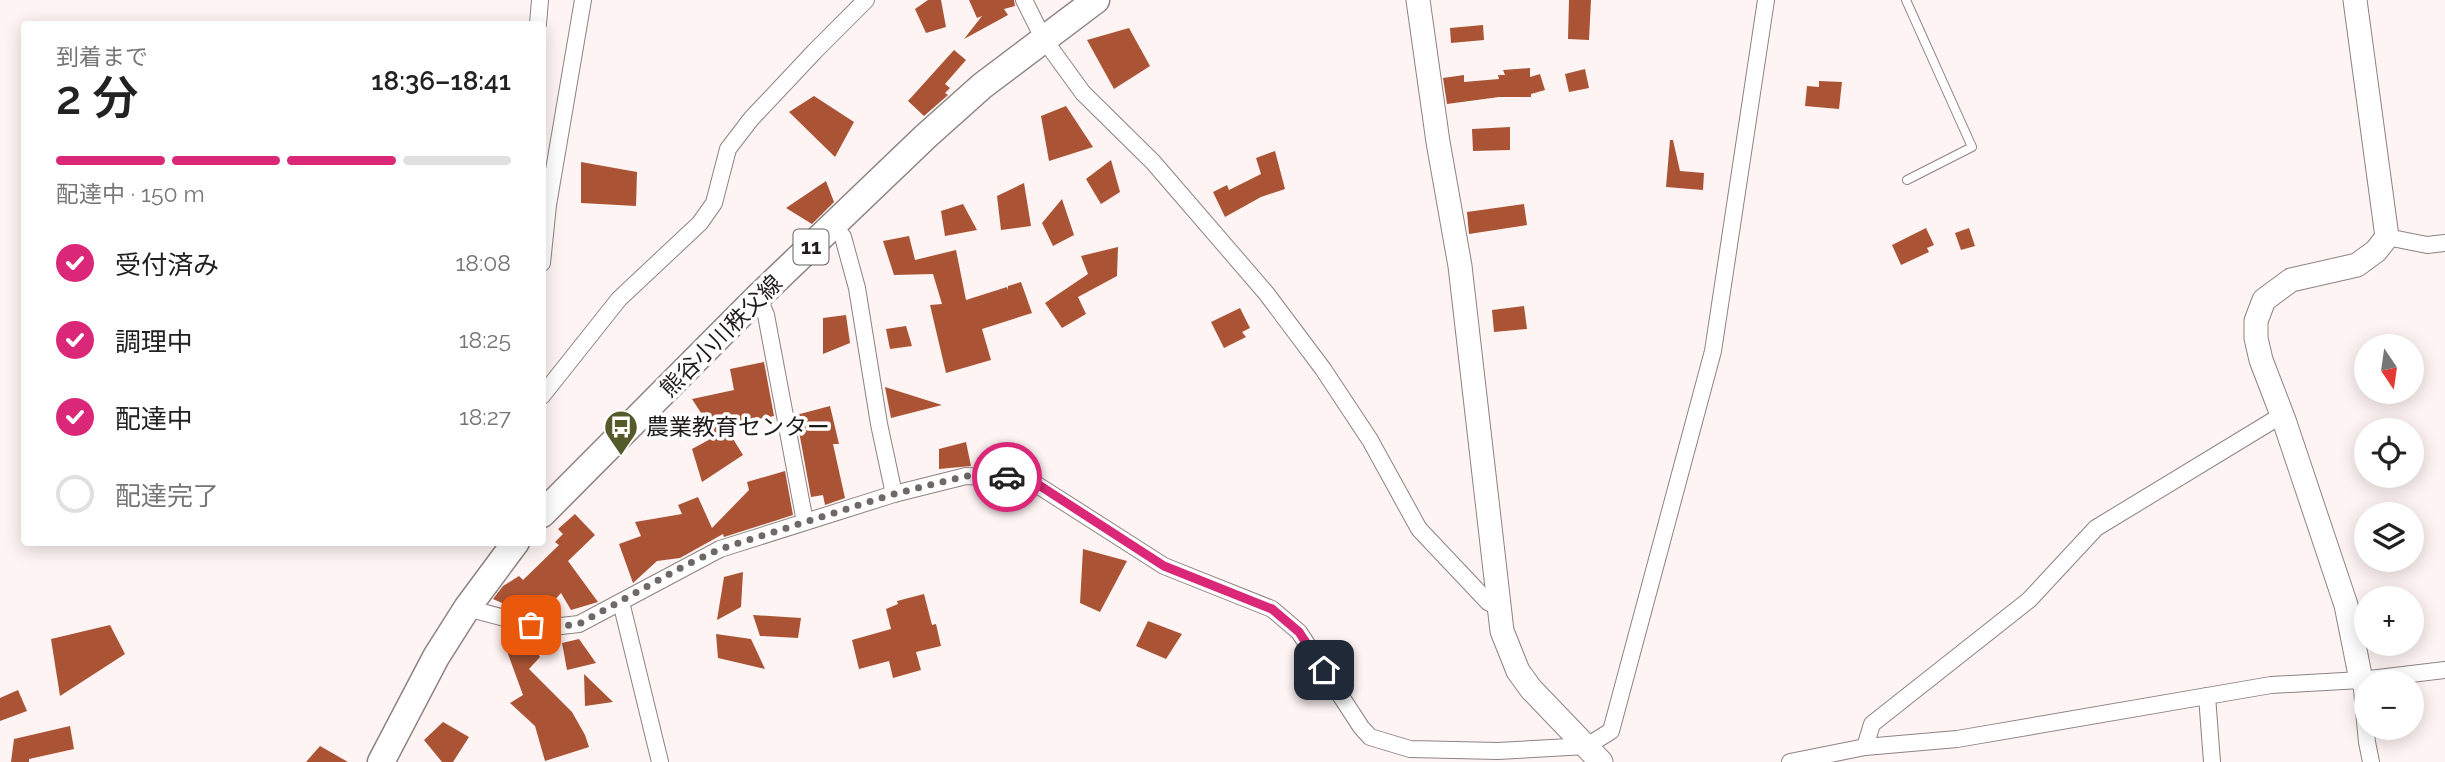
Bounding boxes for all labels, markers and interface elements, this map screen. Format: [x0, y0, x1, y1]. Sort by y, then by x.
text: 到着まで [56, 43, 148, 70]
text: 18:36–18:41 [371, 66, 511, 96]
text: 2 分 [56, 71, 139, 125]
text: 配達中 · 150 m [56, 180, 205, 207]
road number: 11 [794, 230, 828, 264]
icon: check [56, 244, 94, 282]
text: 18:08 [455, 249, 511, 276]
text: 受付済み [115, 250, 219, 280]
street label: 熊谷小川秩父線 [654, 269, 787, 402]
icon: check [56, 321, 94, 359]
text: 18:25 [459, 326, 511, 353]
text: 調理中 [115, 327, 193, 357]
north arrow [2354, 334, 2424, 404]
map controls [2354, 334, 2424, 740]
icon: check [56, 398, 94, 436]
text: 18:27 [459, 403, 511, 430]
text: 配達中 [115, 404, 193, 434]
bus stop icon: 農業教育センター [602, 408, 640, 457]
place label: 農業教育センター [646, 413, 830, 440]
button: locate [2354, 418, 2424, 488]
courier [972, 442, 1042, 512]
icon: car [988, 458, 1026, 496]
text: 配達完了 [115, 481, 219, 511]
button: layers [2354, 502, 2424, 572]
button: + [2354, 586, 2424, 656]
pin [501, 595, 561, 655]
icon: bag [512, 606, 550, 644]
pin [1294, 640, 1354, 700]
icon: home [1305, 651, 1343, 689]
button: − [2354, 670, 2424, 740]

